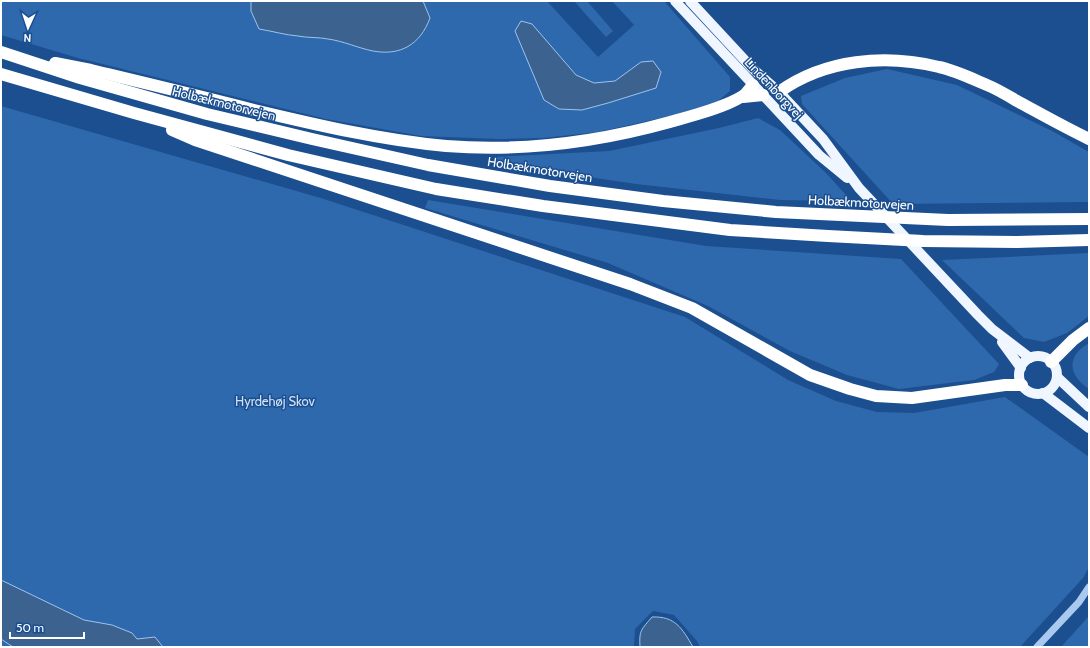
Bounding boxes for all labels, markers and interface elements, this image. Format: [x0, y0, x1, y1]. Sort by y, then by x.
north arrow [8, 8, 48, 48]
text: N [23, 31, 32, 45]
street label: Lindenborgvej [741, 54, 807, 123]
street label: Holbækmotorvejen [170, 82, 277, 125]
street label: Holbækmotorvejen [486, 153, 594, 186]
street label: Holbækmotorvejen [808, 191, 914, 214]
park label: Hyrdehøj Skov [235, 393, 315, 410]
scale bar [10, 614, 84, 640]
text: 50 m [16, 620, 44, 635]

